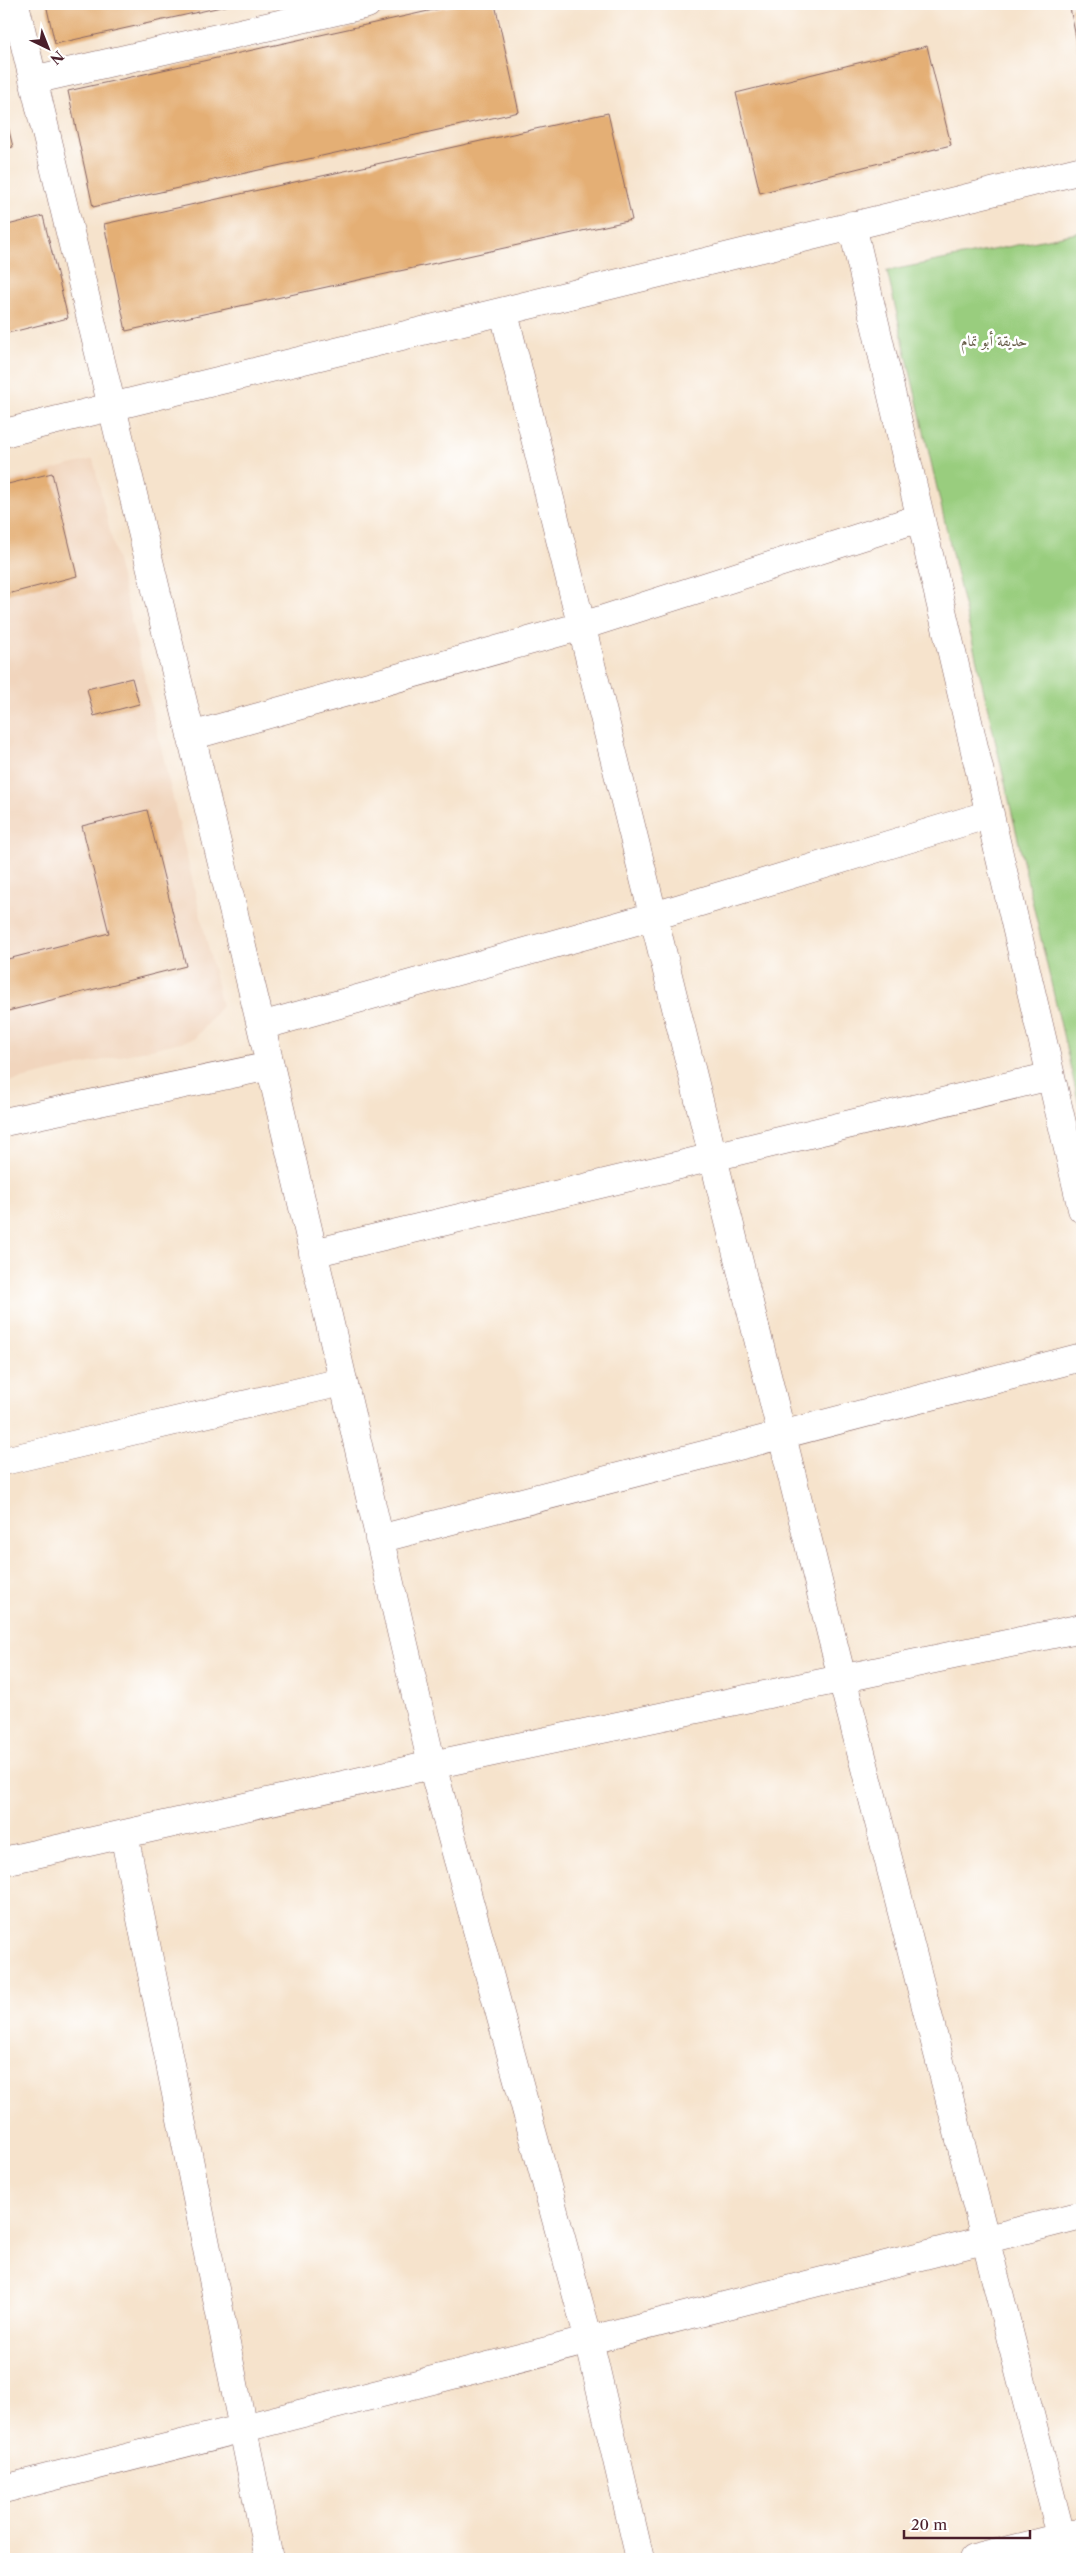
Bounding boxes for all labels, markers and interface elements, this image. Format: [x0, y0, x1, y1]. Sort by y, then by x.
north arrow [22, 22, 72, 72]
text: N [46, 47, 67, 68]
park label: حديقة أبو تمام [961, 330, 1027, 354]
scale bar [904, 2508, 1030, 2540]
text: 20 m [911, 2515, 947, 2534]

